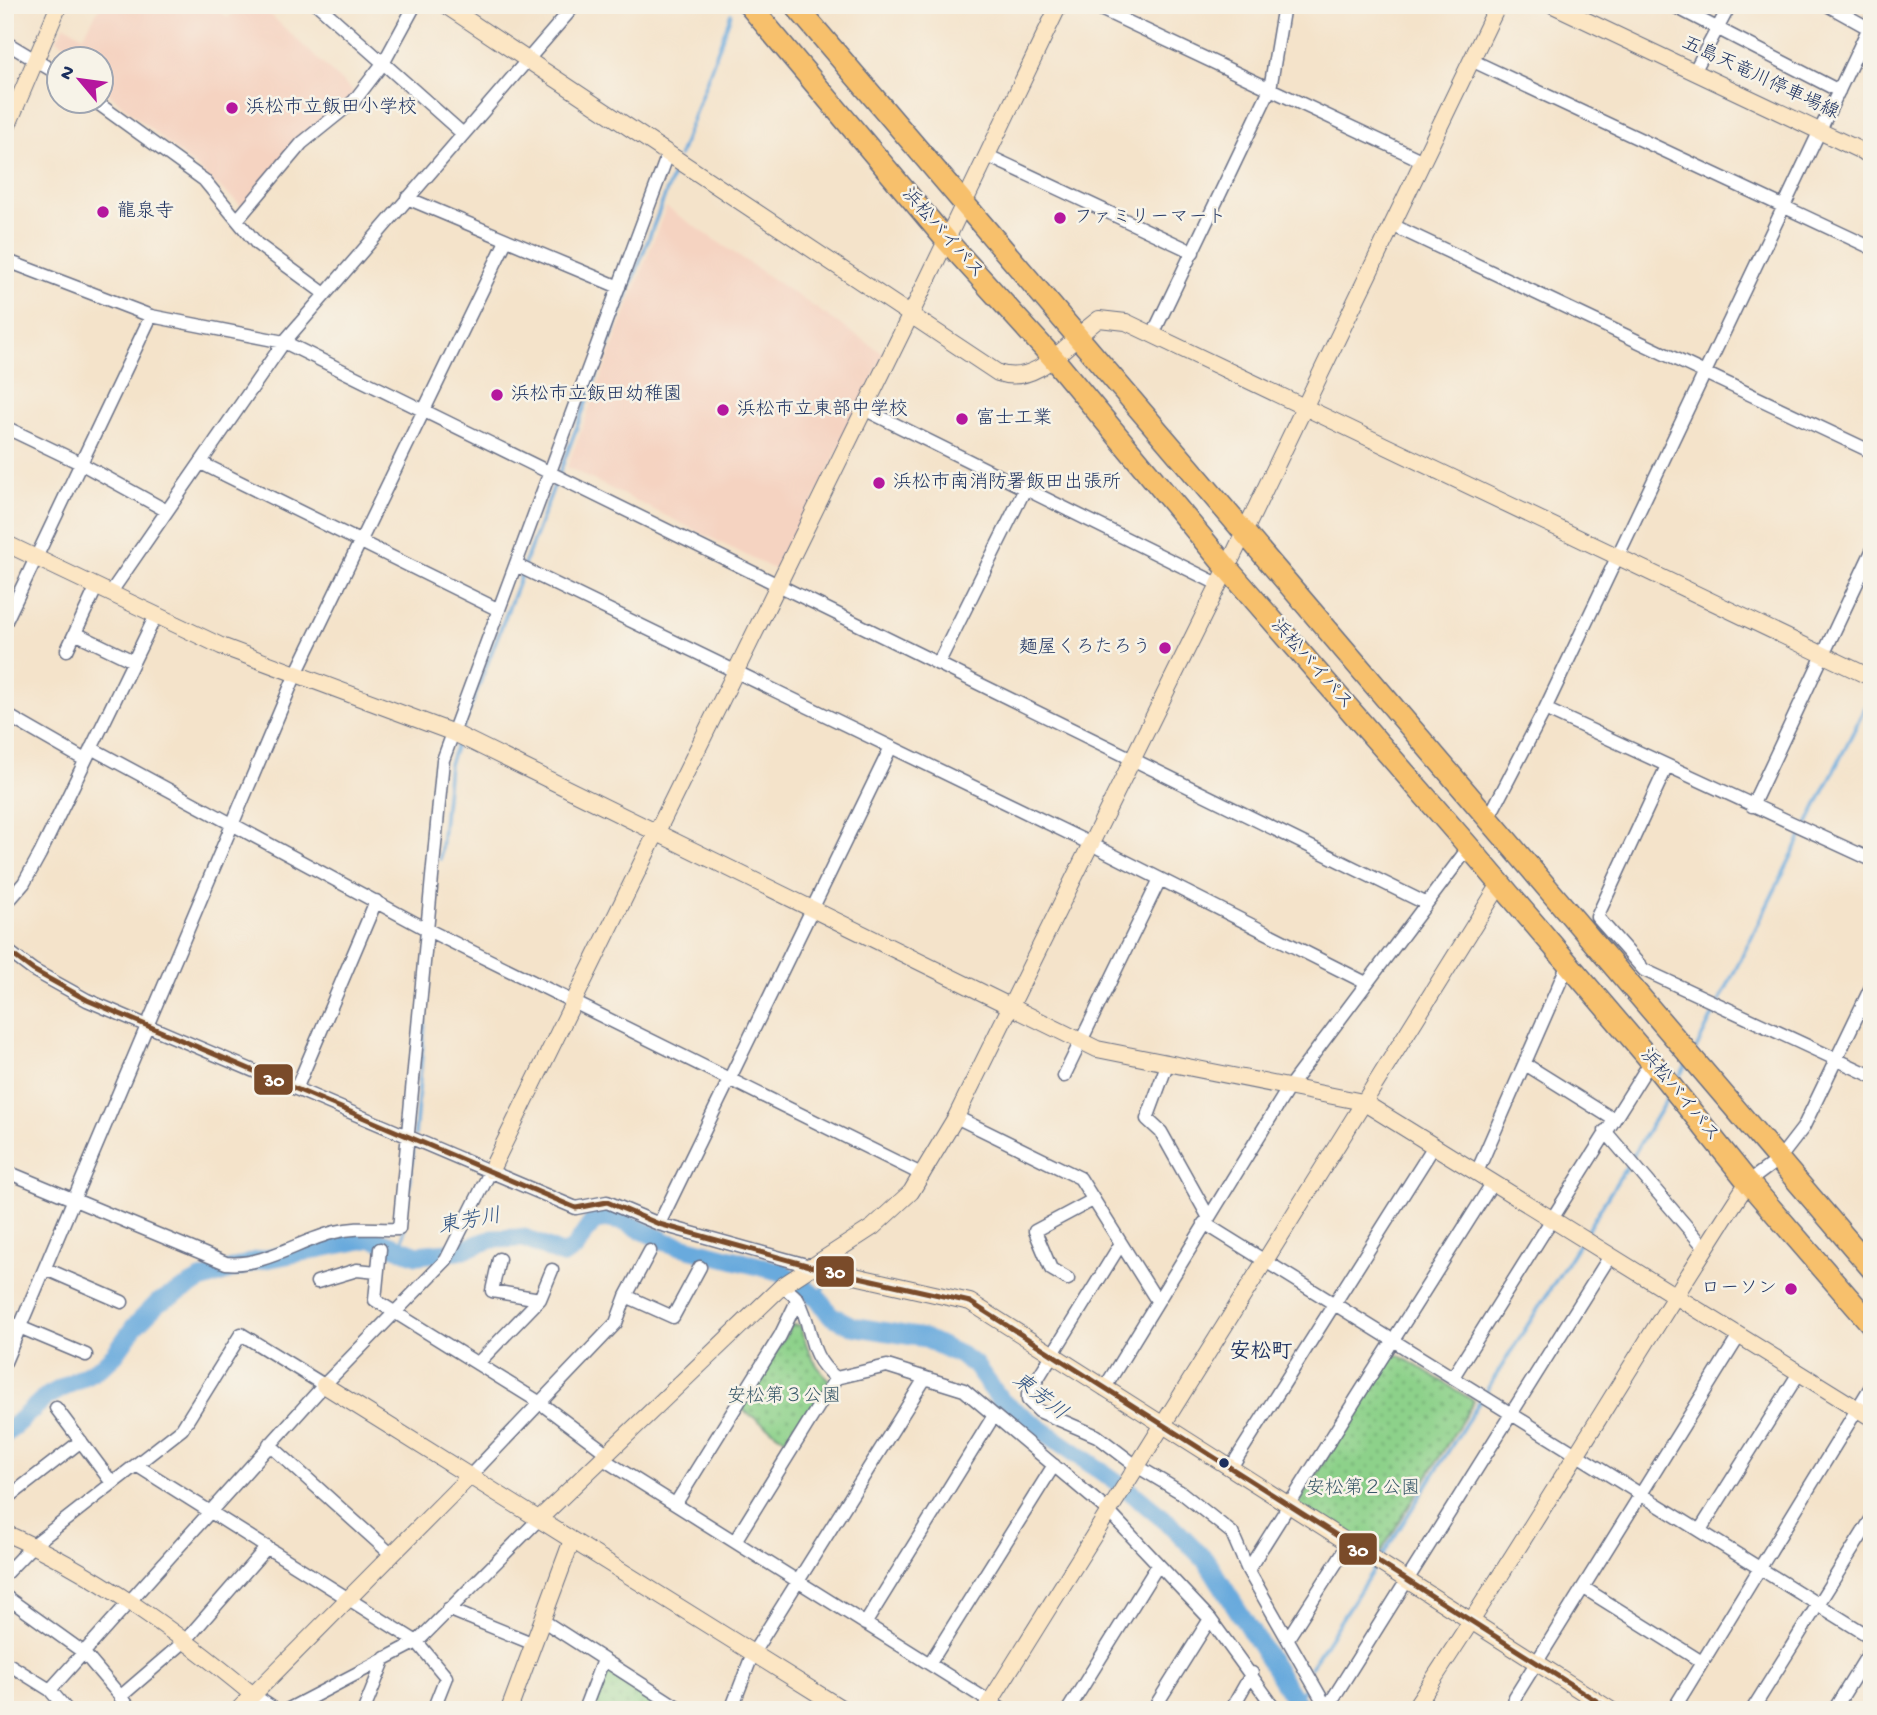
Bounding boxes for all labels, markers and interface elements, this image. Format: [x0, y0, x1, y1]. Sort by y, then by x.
street label: 五島天竜川停車場線 [1678, 32, 1843, 126]
north arrow [46, 46, 116, 116]
text: N [55, 62, 81, 84]
place label: 浜松市立飯田小学校 [246, 96, 417, 120]
marker: 浜松市立飯田小学校 [224, 100, 240, 116]
street label: 浜松バイパス [896, 184, 988, 284]
place label: 龍泉寺 [117, 200, 174, 224]
marker: 龍泉寺 [95, 204, 111, 220]
place label: ファミリーマート [1074, 207, 1226, 230]
marker: ファミリーマート [1052, 210, 1068, 226]
place label: 浜松市立飯田幼稚園 [511, 383, 682, 407]
marker: 浜松市立飯田幼稚園 [489, 387, 505, 403]
place label: 浜松市立東部中学校 [737, 398, 908, 422]
marker: 浜松市立東部中学校 [715, 402, 731, 418]
place label: 富士工業 [976, 407, 1052, 431]
marker: 富士工業 [954, 411, 970, 427]
place label: 浜松市南消防署飯田出張所 [893, 471, 1121, 495]
marker: 浜松市南消防署飯田出張所 [871, 475, 887, 491]
street label: 浜松バイパス [1265, 615, 1357, 715]
place label: 麺屋くろたろう [1019, 637, 1151, 660]
marker: 麺屋くろたろう [1157, 640, 1173, 656]
street label: 浜松バイパス [1634, 1045, 1724, 1147]
line badge: 30 [253, 1063, 294, 1096]
text: 30 [263, 1071, 285, 1094]
water label: 東芳川 [436, 1203, 503, 1241]
line badge: 30 [815, 1255, 855, 1288]
text: 30 [824, 1263, 846, 1286]
place label: ローソン [1701, 1278, 1777, 1301]
marker: ローソン [1783, 1281, 1799, 1297]
district label: 安松町 [1230, 1339, 1293, 1366]
water label: 東芳川 [1006, 1367, 1073, 1427]
park label: 安松第３公園 [727, 1385, 841, 1409]
unlabelled marker [1217, 1456, 1231, 1470]
park label: 安松第２公園 [1306, 1477, 1420, 1501]
line badge: 30 [1338, 1532, 1378, 1566]
text: 30 [1347, 1541, 1369, 1564]

